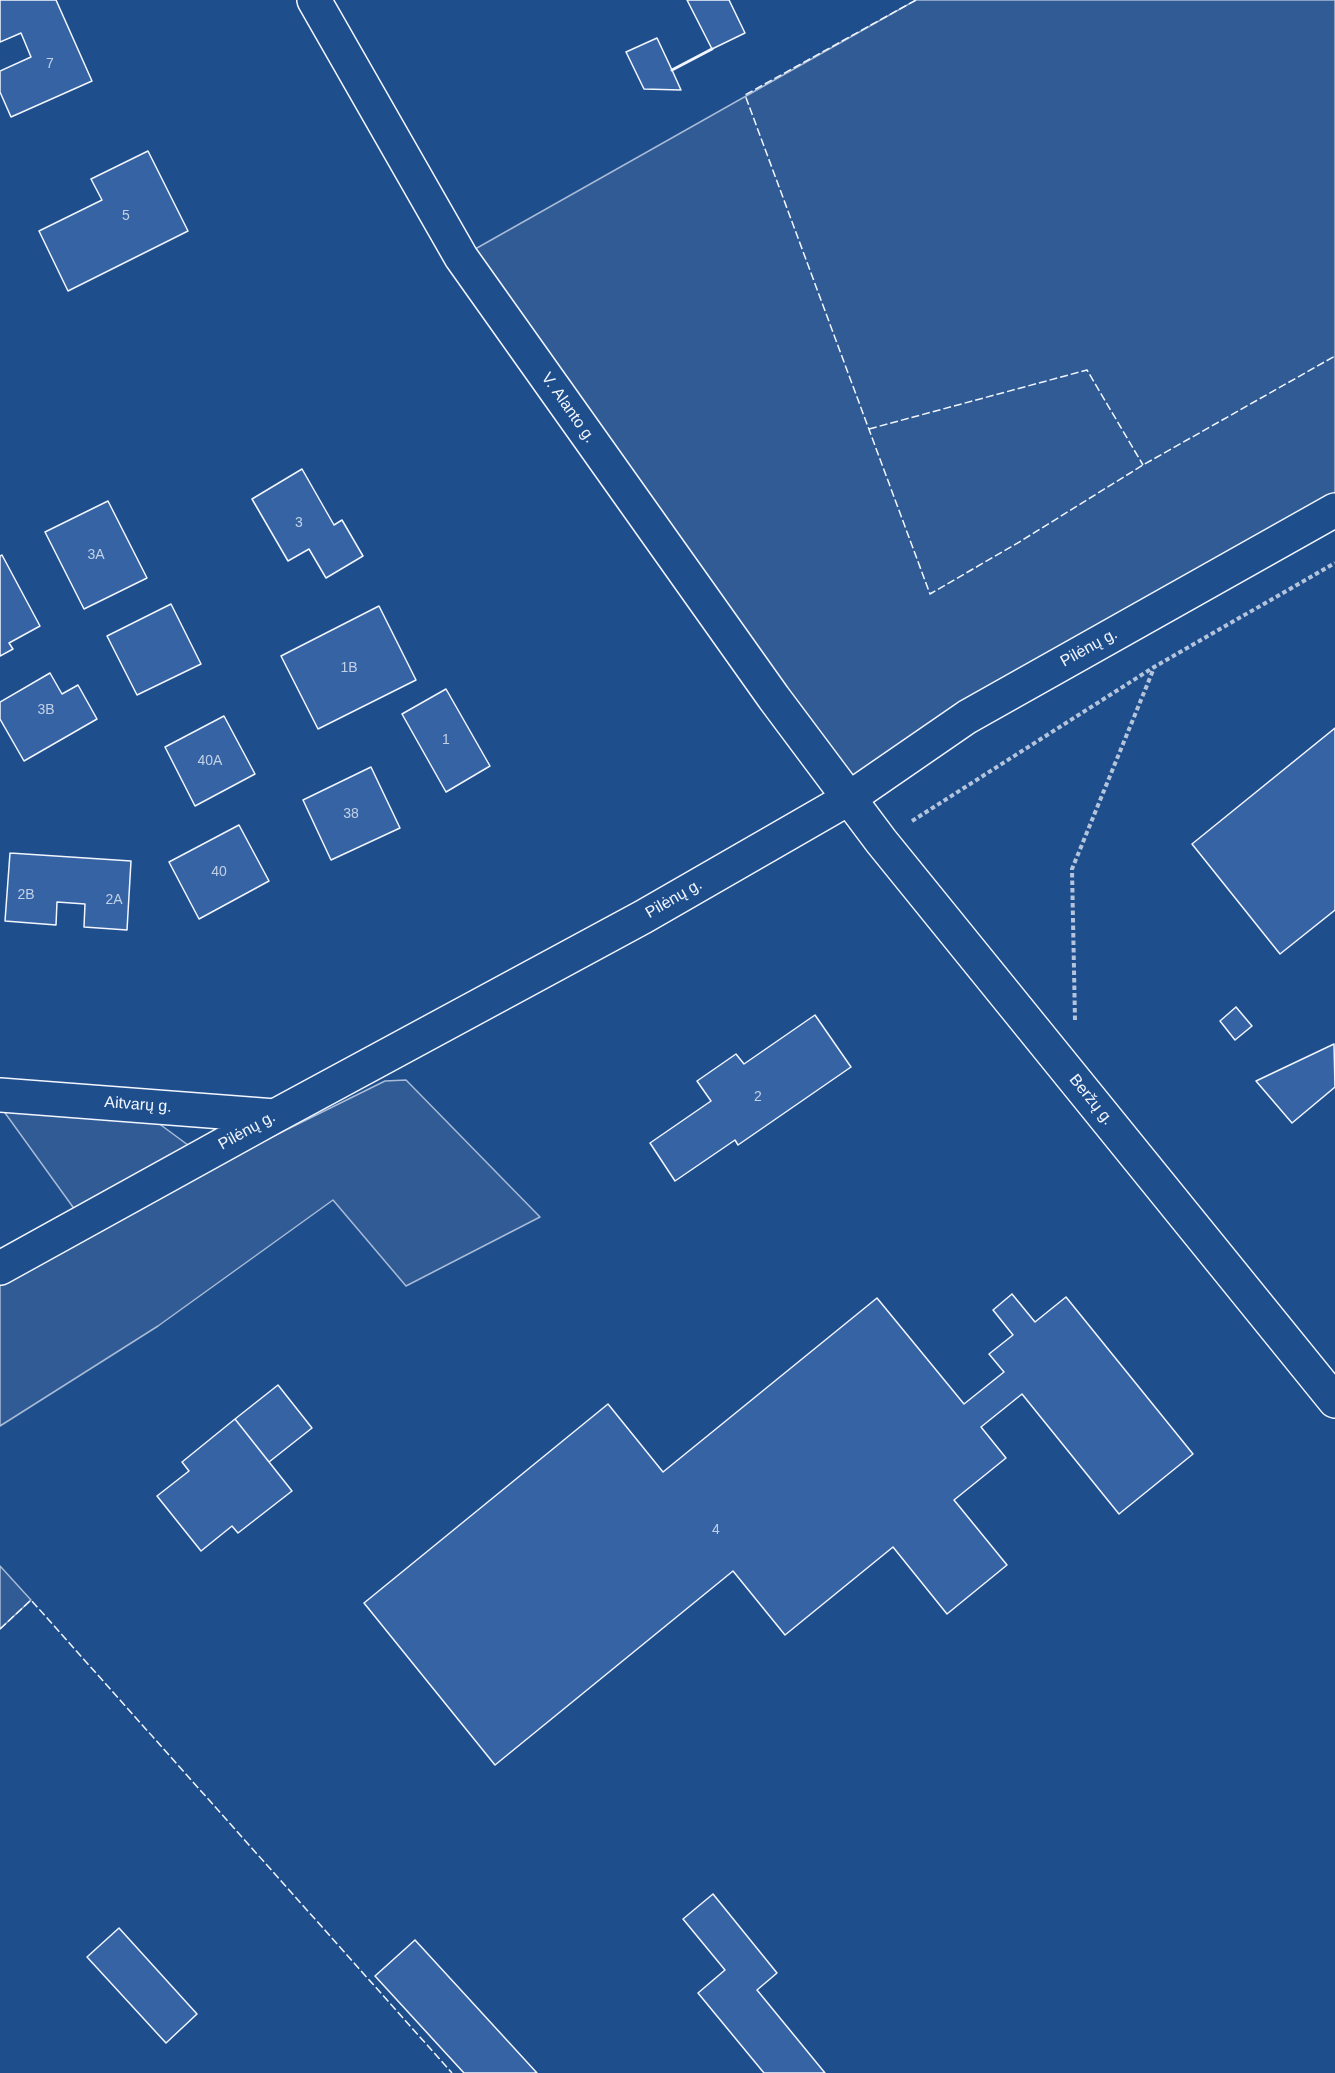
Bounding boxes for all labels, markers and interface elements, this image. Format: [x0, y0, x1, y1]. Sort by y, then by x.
house number: 7 [46, 56, 54, 72]
house number: 5 [122, 208, 130, 224]
street label: V. Alanto g. [537, 369, 599, 447]
house number: 3 [295, 515, 303, 531]
house number: 3A [87, 547, 105, 563]
street label: Pilėnų g. [1057, 625, 1121, 671]
house number: 1B [340, 660, 358, 676]
house number: 3B [37, 702, 55, 718]
house number: 1 [442, 732, 450, 748]
house number: 40A [198, 753, 222, 769]
house number: 38 [343, 806, 359, 822]
house number: 40 [211, 864, 227, 880]
street label: Pilėnų g. [642, 875, 706, 923]
house number: 2B [17, 887, 35, 903]
house number: 2A [105, 892, 123, 908]
street label: Beržų g. [1065, 1071, 1117, 1129]
house number: 2 [754, 1089, 762, 1105]
street label: Aitvarų g. [104, 1093, 172, 1117]
street label: Pilėnų g. [215, 1108, 279, 1154]
house number: 4 [712, 1522, 720, 1538]

